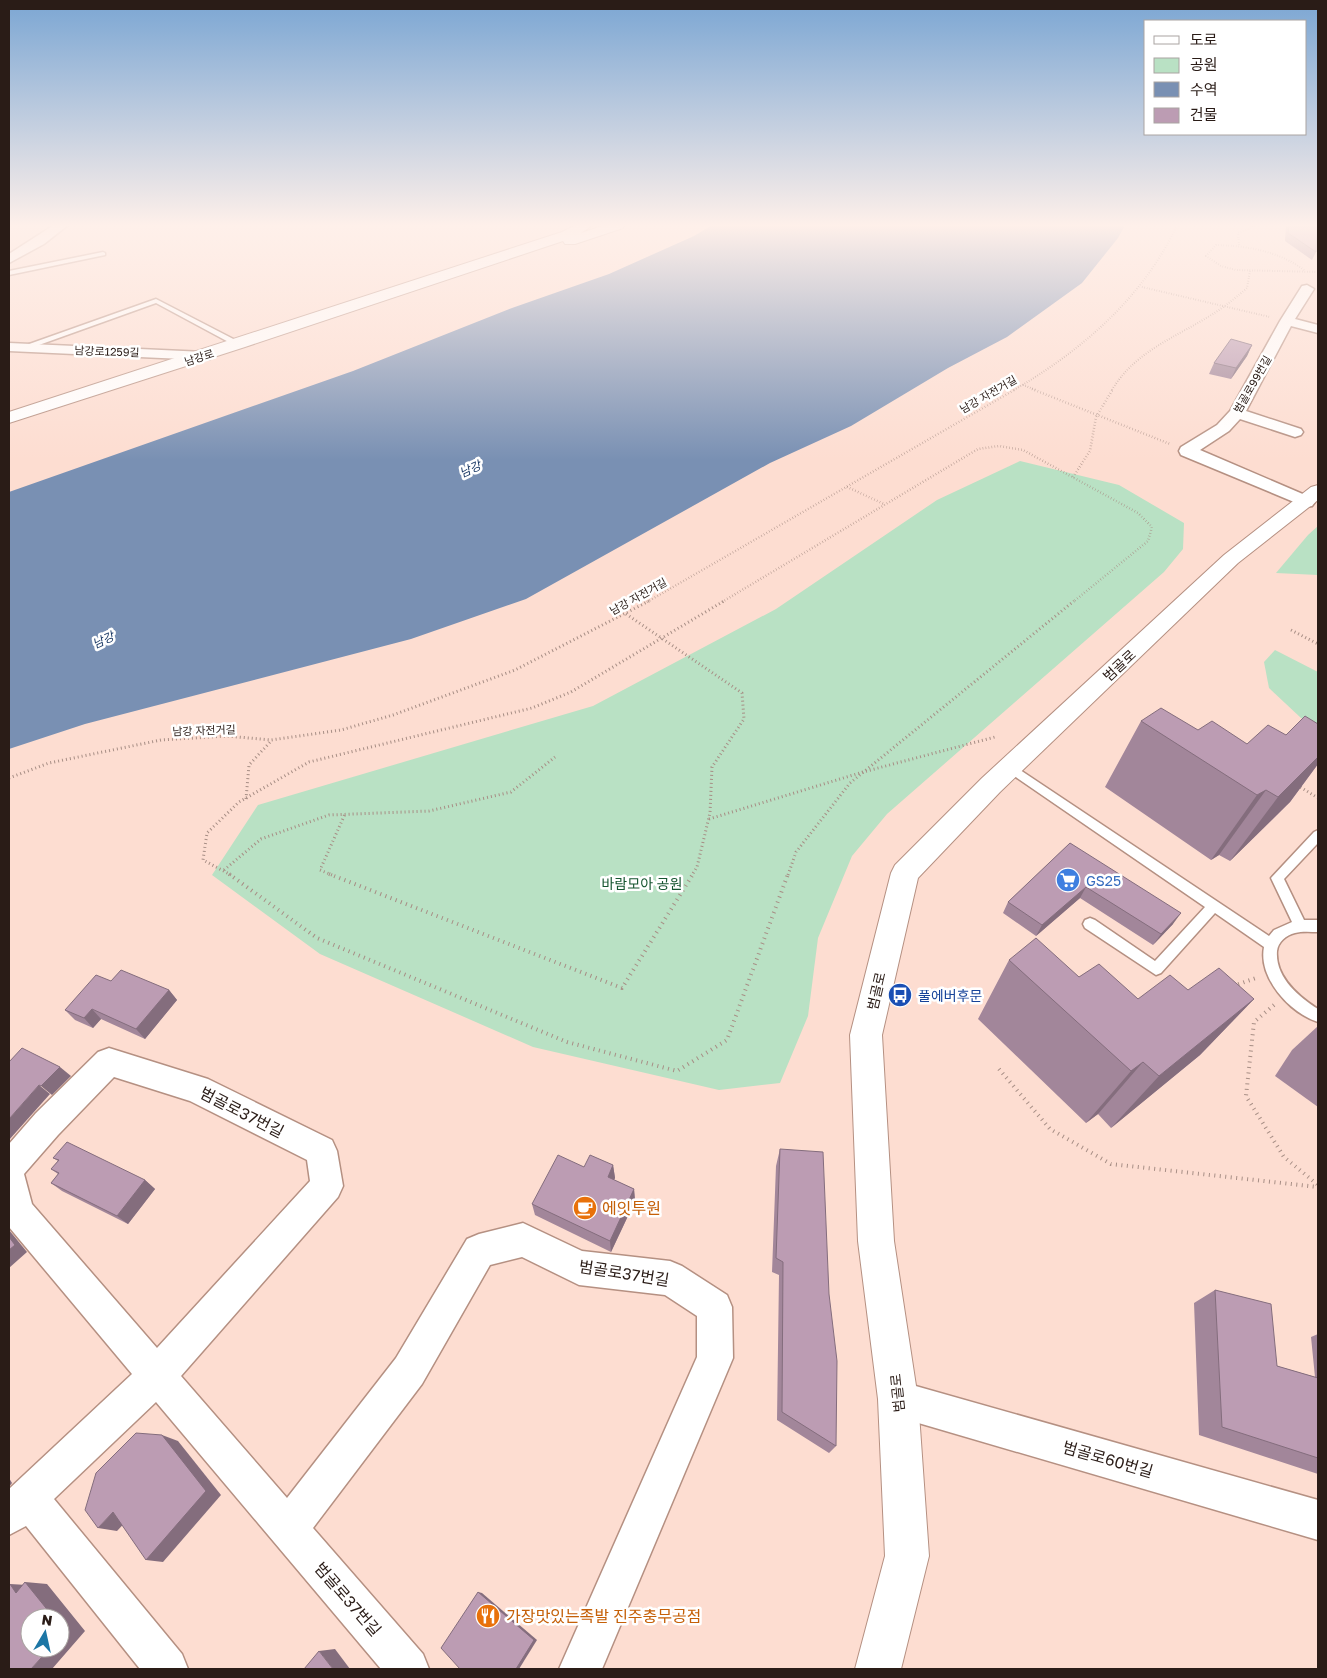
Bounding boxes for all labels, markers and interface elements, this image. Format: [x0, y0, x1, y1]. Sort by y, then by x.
legend [1144, 20, 1307, 135]
text: 도로 [1190, 30, 1218, 48]
text: 공원 [1190, 55, 1218, 73]
text: 수역 [1190, 80, 1218, 98]
text: 건물 [1190, 105, 1218, 123]
street label: 남강로1259길 [74, 343, 140, 359]
street label: 남강로 [183, 346, 215, 368]
street label: 범골로99번길 [1230, 353, 1274, 415]
street label: 남강 자전거길 [957, 372, 1019, 416]
water label: 남강 [457, 457, 485, 480]
street label: 남강 자전거길 [607, 575, 669, 617]
water label: 남강 [90, 628, 118, 651]
street label: 범골로 [1099, 646, 1139, 684]
street label: 남강 자전거길 [172, 722, 236, 738]
supermarket icon: GS25 [1055, 867, 1081, 893]
place label: GS25 [1086, 872, 1121, 889]
park label: 바람모아 공원 [602, 875, 682, 892]
street label: 범골로 [863, 970, 889, 1012]
bus stop icon: 풀에버후문 [887, 982, 913, 1008]
place label: 풀에버후문 [918, 987, 983, 1004]
street label: 범골로37번길 [197, 1082, 287, 1142]
cafe icon: 에잇투원 [572, 1195, 598, 1221]
place label: 에잇투원 [602, 1198, 661, 1218]
street label: 범골로37번길 [577, 1256, 671, 1290]
street label: 범골로 [887, 1373, 907, 1413]
street label: 범골로60번길 [1060, 1437, 1156, 1481]
street label: 범골로37번길 [310, 1558, 386, 1640]
restaurant icon: 가장맛있는족발 진주충무공점 [475, 1603, 501, 1629]
place label: 가장맛있는족발 진주충무공점 [506, 1606, 701, 1626]
north arrow [20, 1608, 70, 1658]
text: N [41, 1610, 54, 1629]

